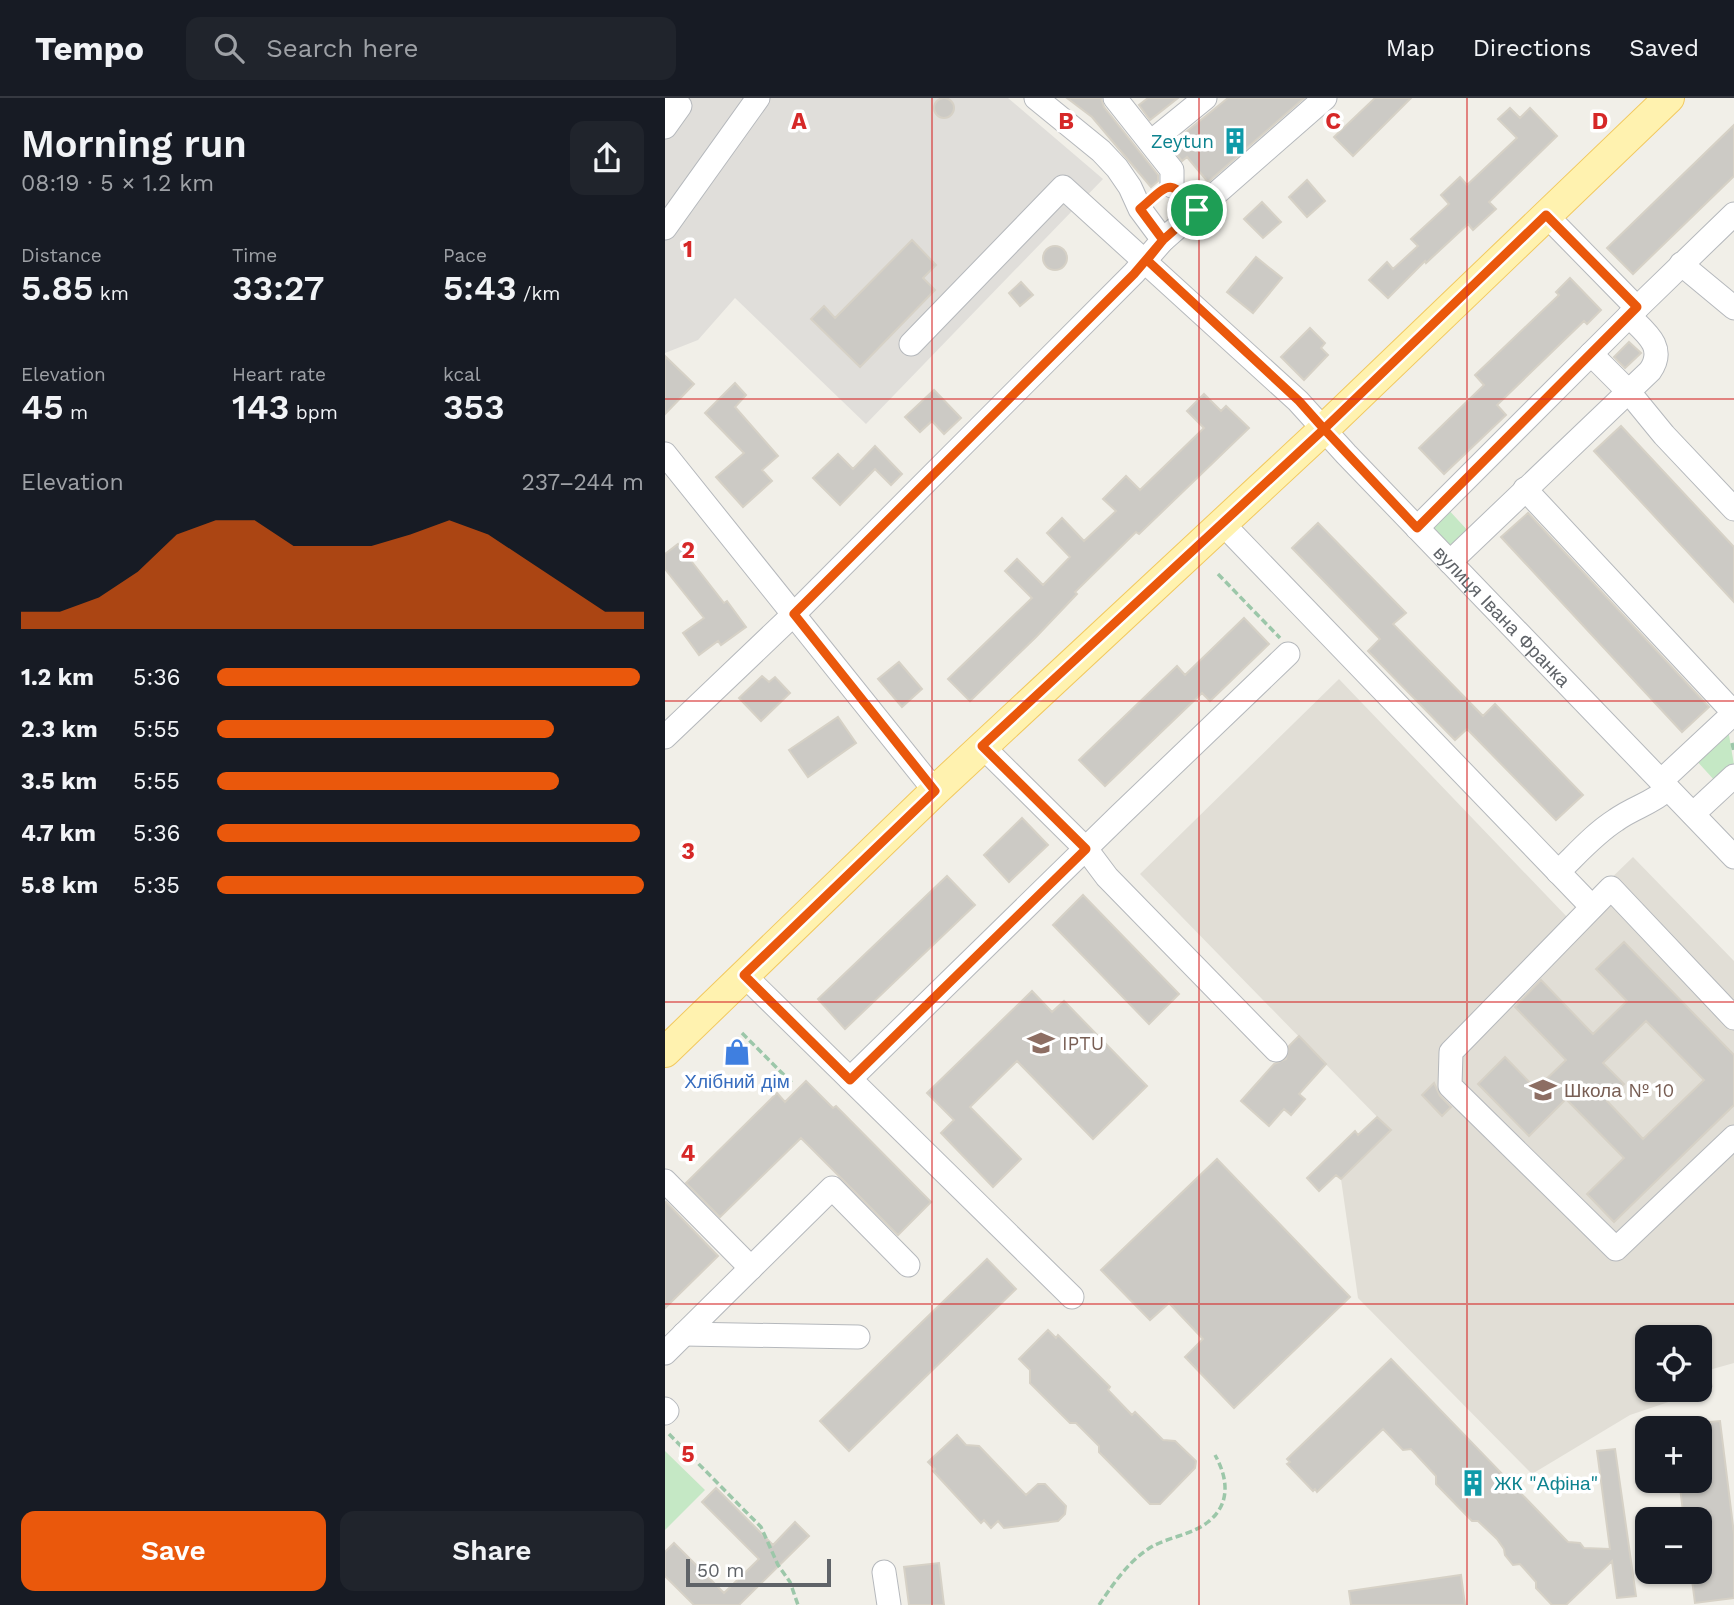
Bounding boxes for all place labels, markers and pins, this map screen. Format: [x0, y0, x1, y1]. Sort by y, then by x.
building icon: Zeytun [1220, 126, 1250, 156]
place label: Zeytun [1151, 130, 1214, 153]
pin [1167, 180, 1227, 240]
school or university icon: IPTU [1026, 1028, 1056, 1058]
place label: IPTU [1062, 1032, 1104, 1055]
shop icon: Хлібний дім [722, 1037, 752, 1067]
place label: Хлібний дім [684, 1070, 790, 1093]
school or university icon: Школа № 10 [1528, 1075, 1558, 1105]
place label: Школа № 10 [1564, 1079, 1674, 1102]
building icon: ЖК "Афіна" [1458, 1468, 1488, 1498]
place label: ЖК "Афіна" [1494, 1472, 1598, 1495]

